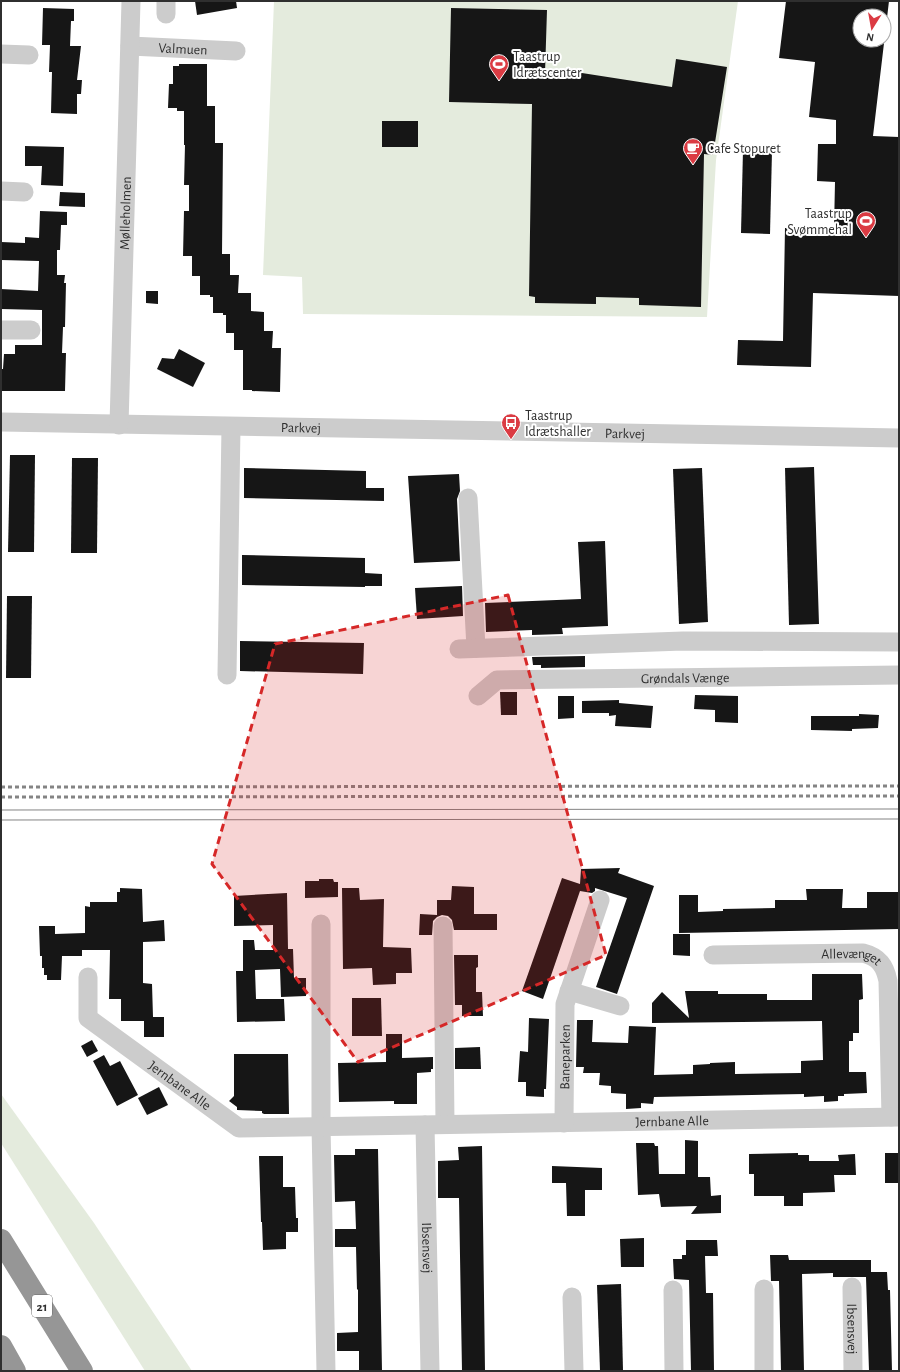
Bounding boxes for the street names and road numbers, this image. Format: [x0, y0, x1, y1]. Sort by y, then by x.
street label: Valmuen [158, 41, 208, 58]
street label: Mølleholmen [118, 176, 134, 250]
street label: Parkvej [281, 421, 321, 436]
street label: Parkvej [605, 427, 645, 441]
street label: Grøndals Vænge [641, 671, 729, 686]
street label: Allevænget [821, 947, 885, 969]
street label: Baneparken [558, 1024, 573, 1090]
street label: Jernbane Alle [146, 1059, 213, 1113]
street label: Jernbane Alle [635, 1114, 709, 1129]
street label: Ibsensvej [419, 1222, 434, 1274]
road number: 21 [32, 1295, 52, 1317]
street label: Ibsensvej [844, 1303, 859, 1355]

